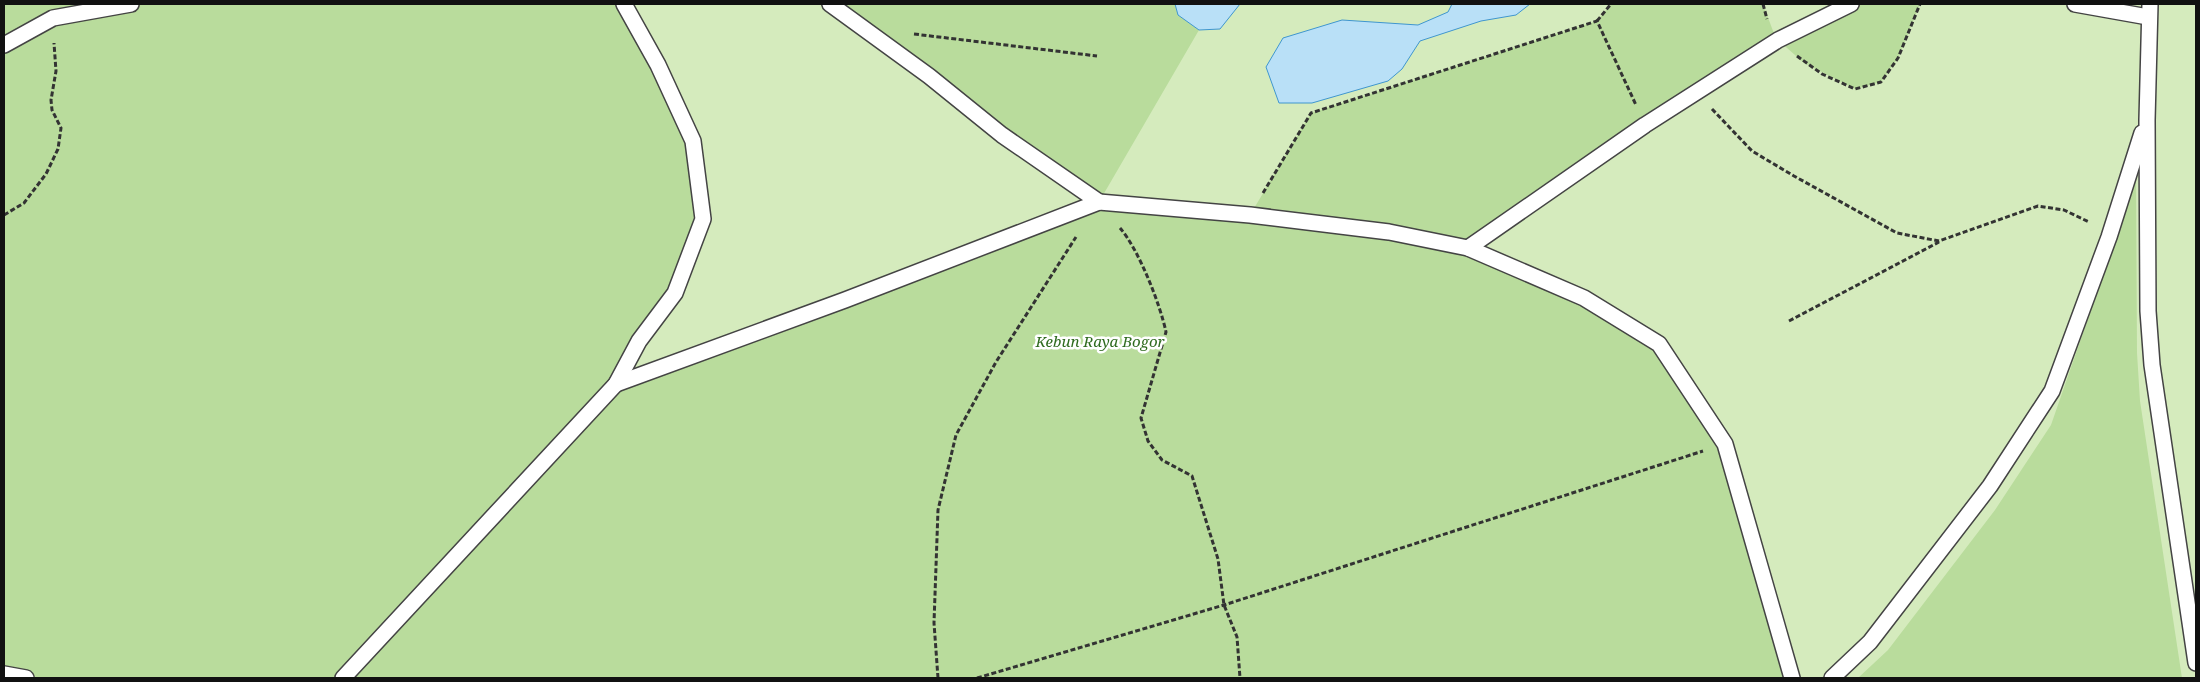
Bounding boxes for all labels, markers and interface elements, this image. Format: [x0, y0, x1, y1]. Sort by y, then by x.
park label: Kebun Raya Bogor [1034, 331, 1166, 351]

